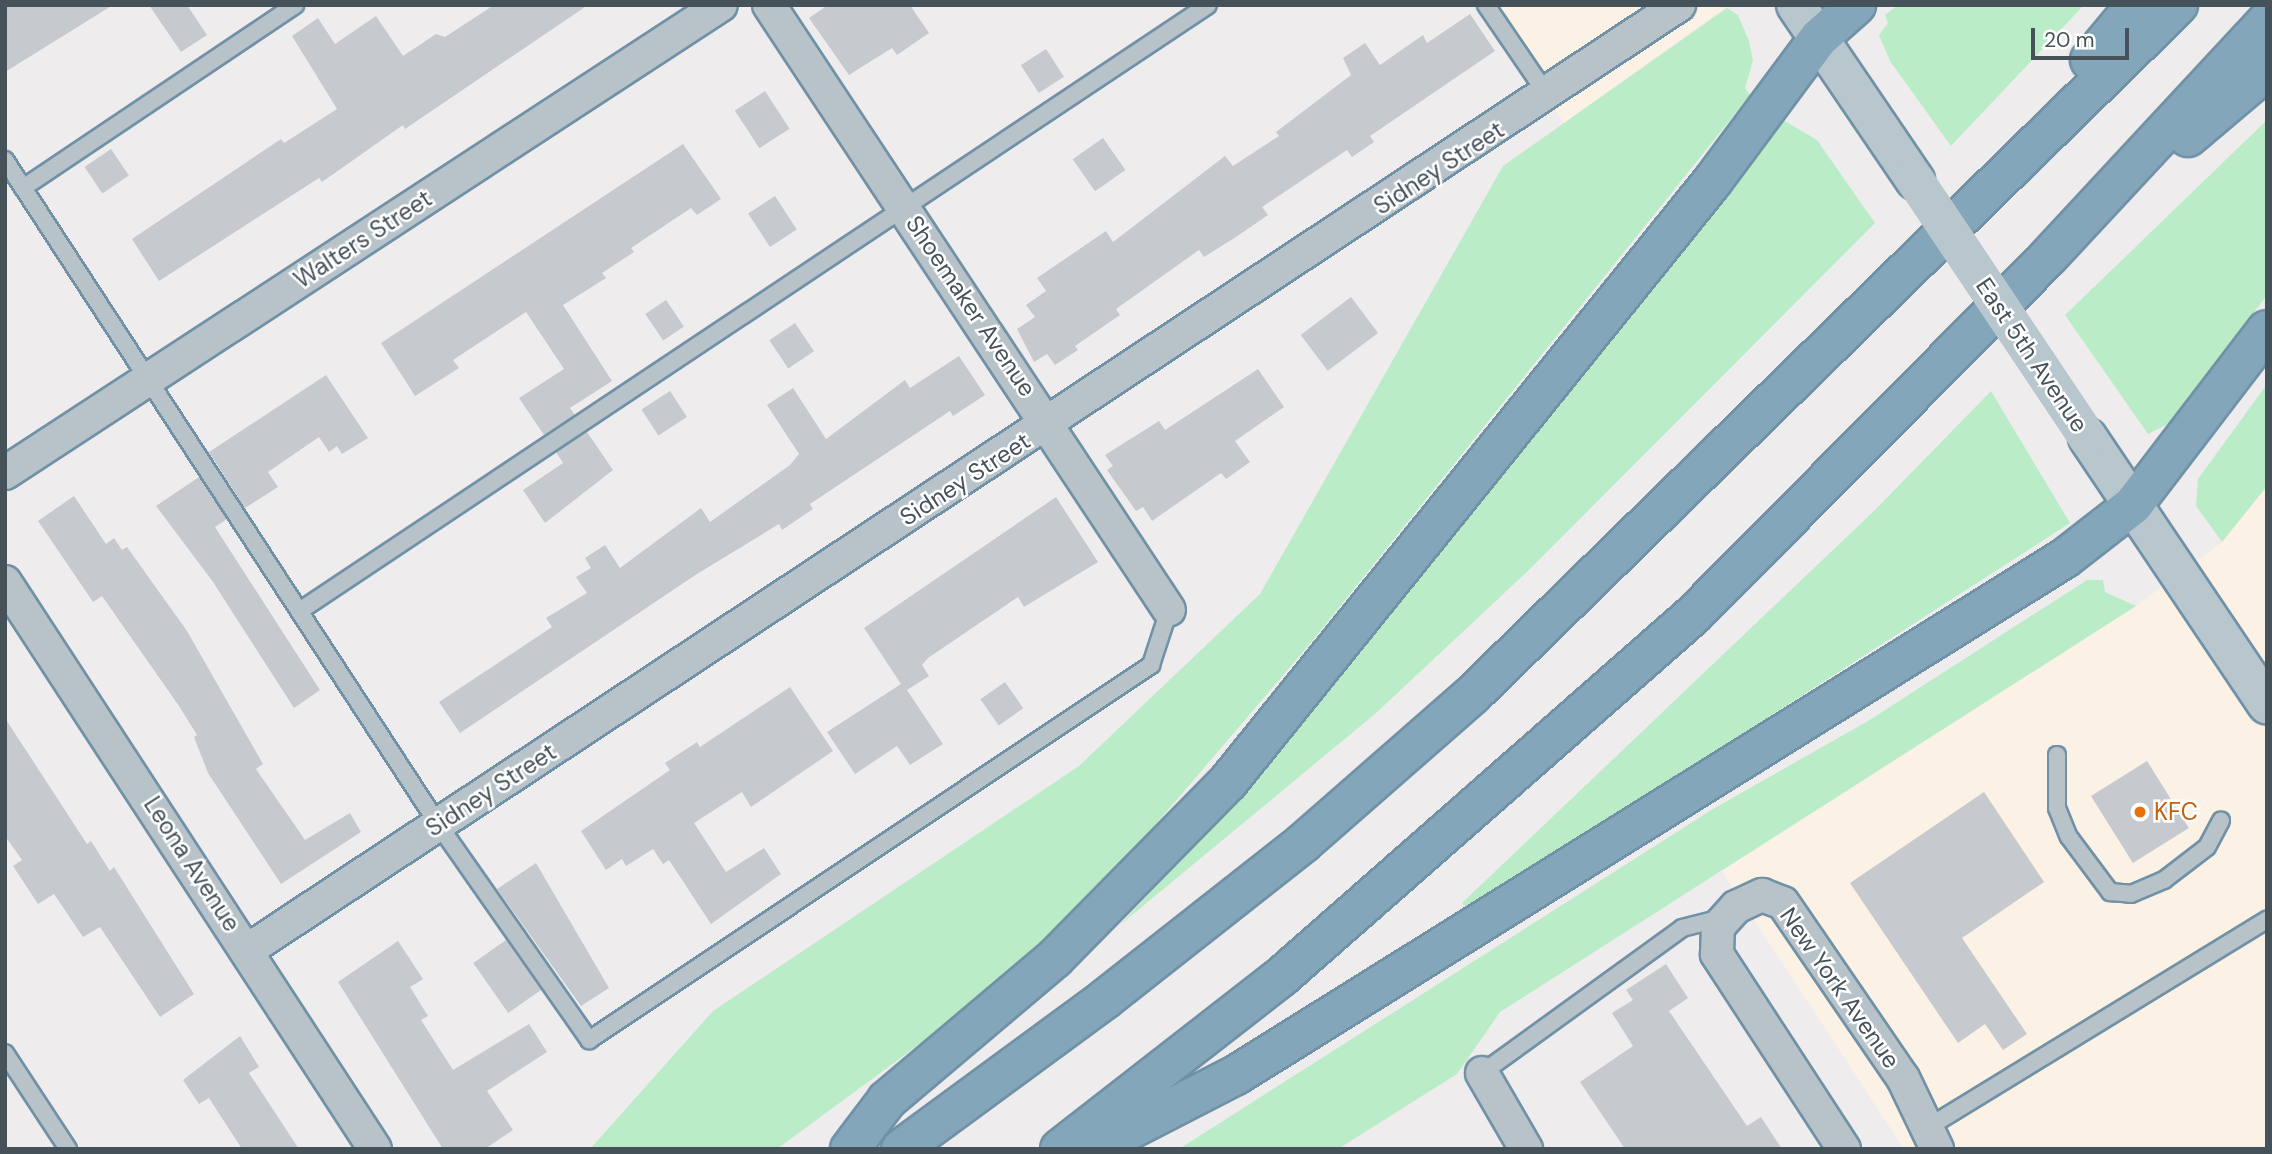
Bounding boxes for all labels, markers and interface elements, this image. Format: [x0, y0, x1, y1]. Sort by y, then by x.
scale bar [2034, 14, 2132, 58]
text: 20 m [2044, 26, 2095, 54]
street label: Sidney Street [1369, 115, 1509, 221]
street label: Walters Street [289, 184, 437, 294]
street label: Shoemaker Avenue [900, 210, 1042, 402]
street label: East 5th Avenue [1970, 272, 2094, 438]
street label: Sidney Street [895, 426, 1035, 532]
street label: Sidney Street [421, 737, 561, 843]
street label: Leona Avenue [138, 791, 246, 937]
place label: KFC [2154, 798, 2198, 826]
marker: KFC [2132, 804, 2148, 820]
street label: New York Avenue [1774, 902, 1906, 1074]

